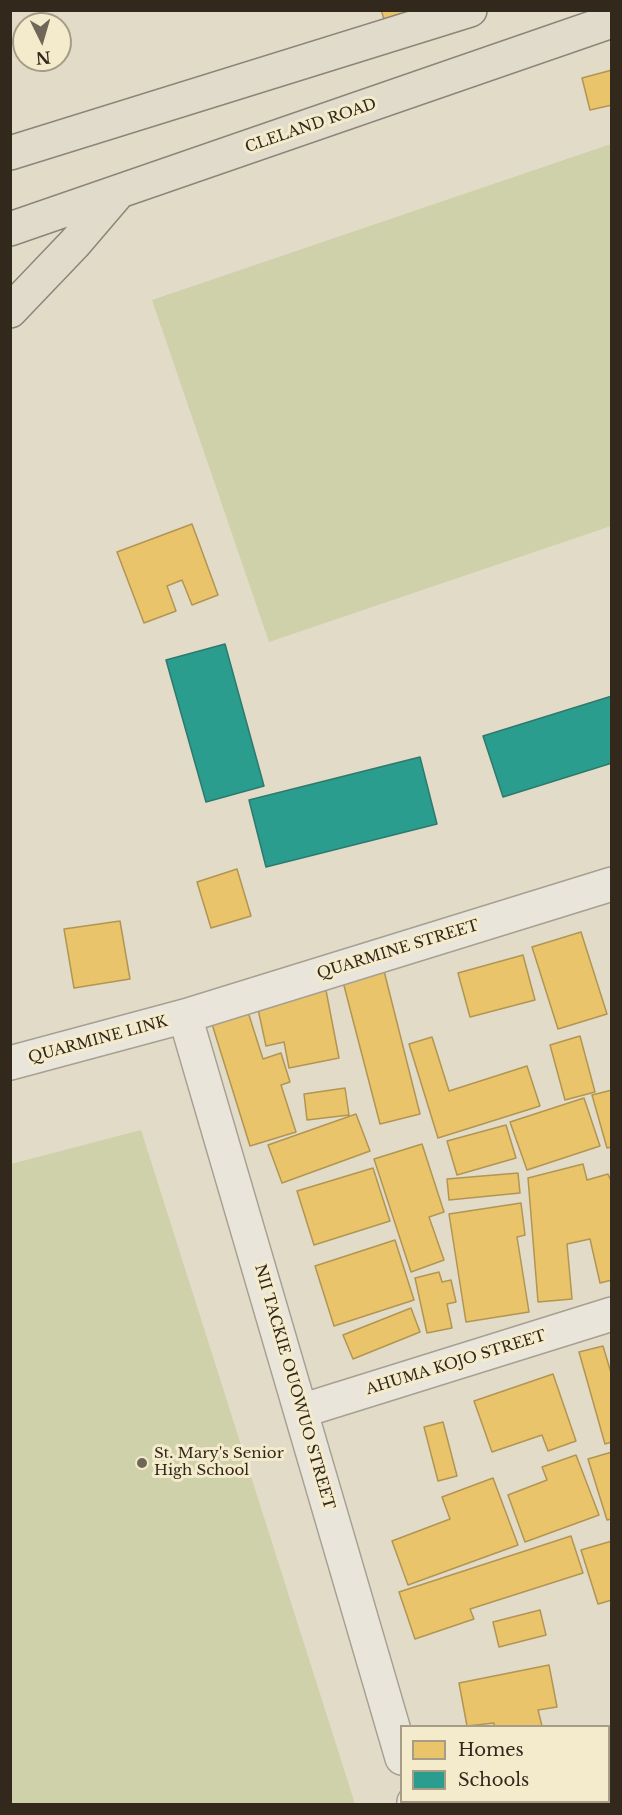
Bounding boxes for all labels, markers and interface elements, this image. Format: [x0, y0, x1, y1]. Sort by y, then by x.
north arrow [12, 12, 72, 72]
text: N [35, 47, 52, 69]
street label: CLELAND ROAD [243, 95, 379, 157]
street label: QUARMINE STREET [315, 917, 481, 983]
street label: QUARMINE LINK [26, 1013, 170, 1067]
street label: NII TACKIE OUOWUO STREET [250, 1262, 338, 1512]
street label: AHUMA KOJO STREET [364, 1327, 548, 1399]
place label: St. Mary's Senior High School [154, 1445, 284, 1480]
marker: St. Mary's Senior High School [135, 1456, 149, 1470]
legend [400, 1725, 610, 1803]
text: Homes [458, 1739, 524, 1761]
text: Schools [458, 1769, 529, 1791]

